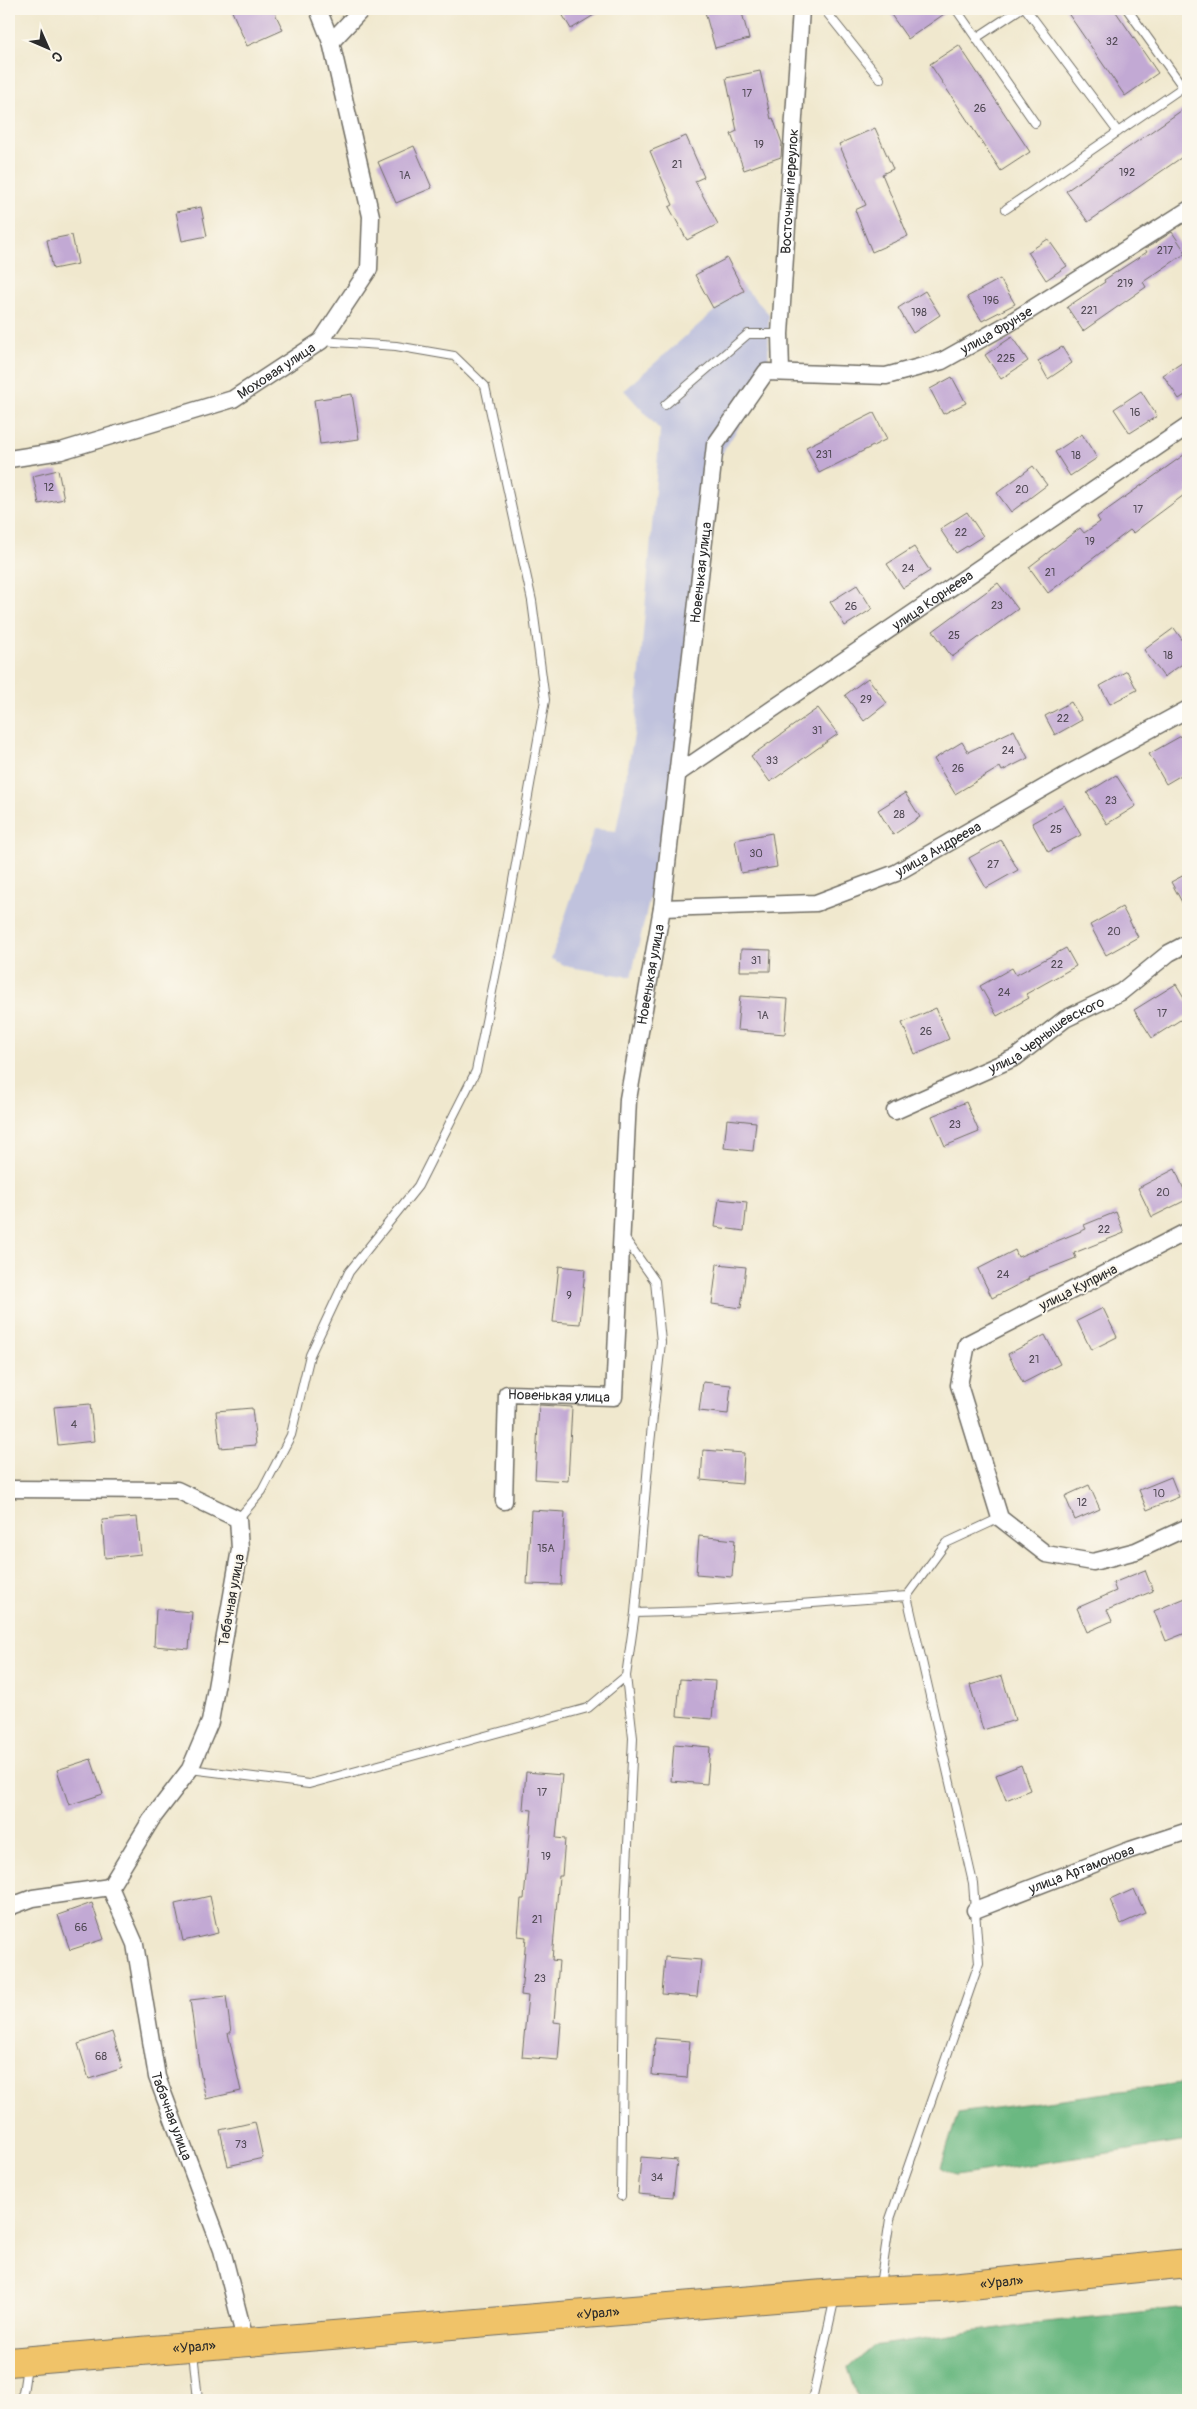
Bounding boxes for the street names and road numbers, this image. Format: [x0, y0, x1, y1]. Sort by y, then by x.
street label: Восточный переулок [777, 128, 802, 254]
street label: улица Фрунзе [957, 303, 1036, 358]
street label: Моховая улица [234, 339, 319, 403]
street label: Новенькая улица [687, 521, 715, 624]
street label: улица Корнеева [888, 567, 976, 635]
street label: улица Андреева [891, 818, 984, 881]
street label: Новенькая улица [633, 923, 668, 1026]
street label: улица Чернышевского [985, 993, 1108, 1078]
street label: улица Куприна [1035, 1260, 1120, 1315]
street label: Новенькая улица [508, 1386, 610, 1406]
street label: Табачная улица [215, 1553, 248, 1648]
street label: улица Артамонова [1025, 1841, 1136, 1898]
street label: Табачная улица [147, 2071, 196, 2163]
street label: «Урал» [980, 2272, 1024, 2293]
street label: «Урал» [576, 2303, 620, 2324]
street label: «Урал» [172, 2337, 217, 2357]

